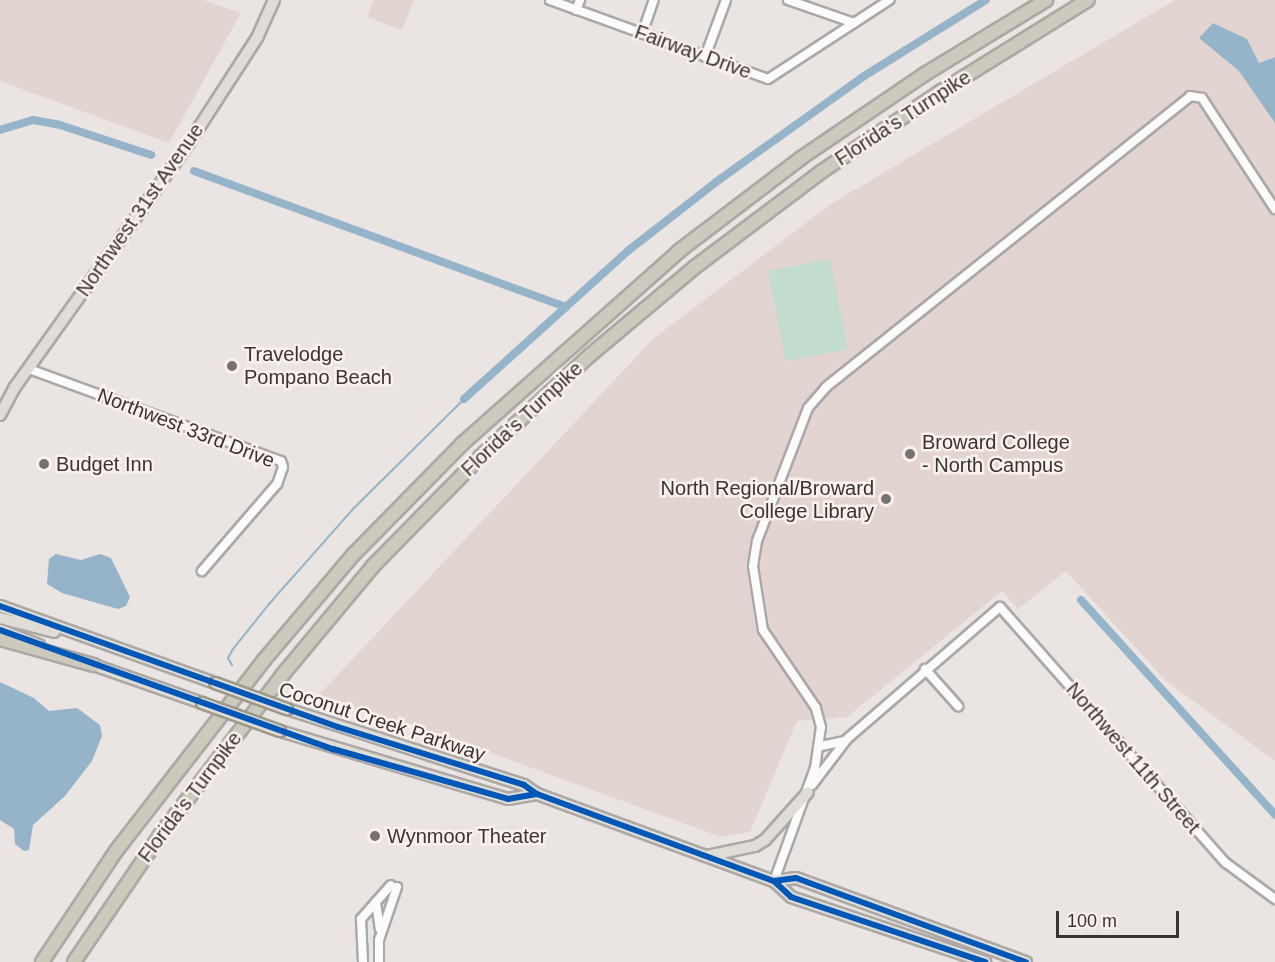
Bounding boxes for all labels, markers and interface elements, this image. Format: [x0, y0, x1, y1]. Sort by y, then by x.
street label: Fairway Drive [631, 20, 755, 84]
street label: Florida's Turnpike [830, 65, 976, 171]
street label: Northwest 31st Avenue [71, 119, 209, 301]
place label: Travelodge Pompano Beach [244, 342, 392, 389]
street label: Florida's Turnpike [456, 356, 588, 482]
marker: Travelodge Pompano Beach [225, 359, 239, 373]
street label: Northwest 33rd Drive [94, 383, 278, 473]
place label: Broward College - North Campus [922, 430, 1070, 477]
marker: Broward College - North Campus [903, 447, 917, 461]
place label: Budget Inn [56, 452, 153, 476]
marker: Budget Inn [37, 457, 51, 471]
place label: North Regional/Broward College Library [661, 476, 874, 523]
marker: North Regional/Broward College Library [879, 492, 893, 506]
street label: Coconut Creek Parkway [276, 677, 488, 767]
street label: Northwest 11th Street [1061, 678, 1205, 838]
street label: Florida's Turnpike [133, 727, 247, 867]
place label: Wynmoor Theater [387, 824, 547, 848]
marker: Wynmoor Theater [368, 829, 382, 843]
scale bar [1059, 899, 1182, 937]
text: 100 m [1067, 911, 1117, 931]

